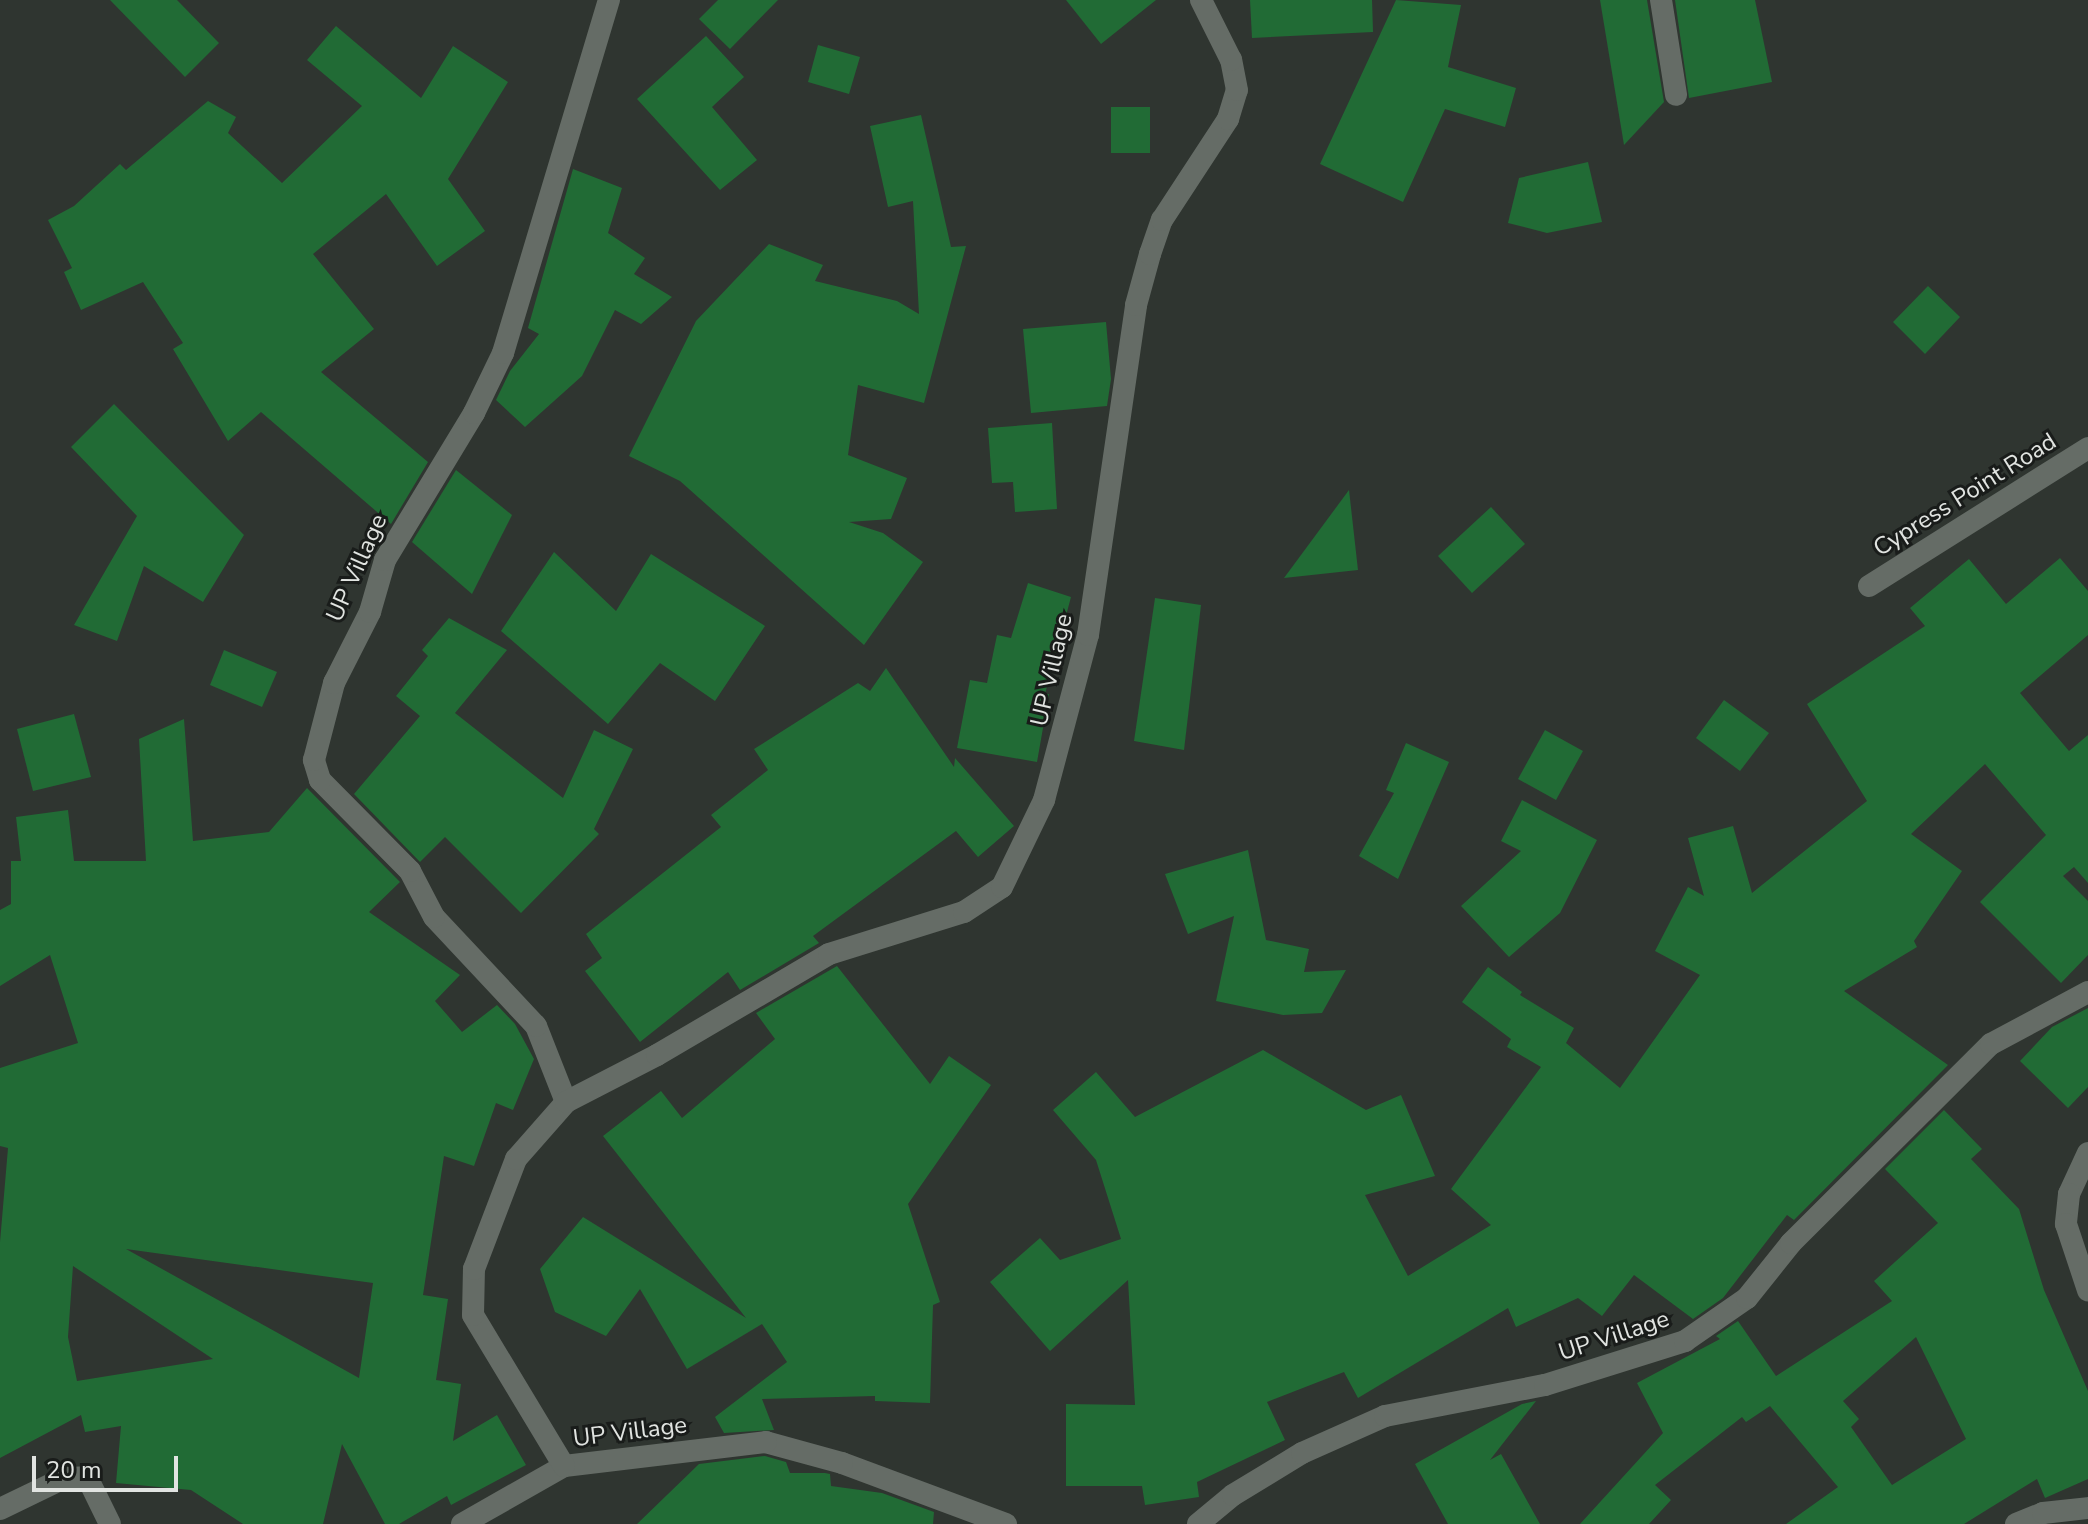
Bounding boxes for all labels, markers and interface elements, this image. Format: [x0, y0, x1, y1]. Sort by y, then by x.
street label: Cypress Point Road [1868, 427, 2062, 563]
street label: UP Village [321, 510, 393, 626]
street label: UP Village [1025, 611, 1079, 729]
street label: UP Village [1555, 1305, 1673, 1367]
street label: UP Village [571, 1411, 689, 1453]
scale bar [36, 1440, 182, 1490]
text: 20 m [46, 1454, 102, 1486]

